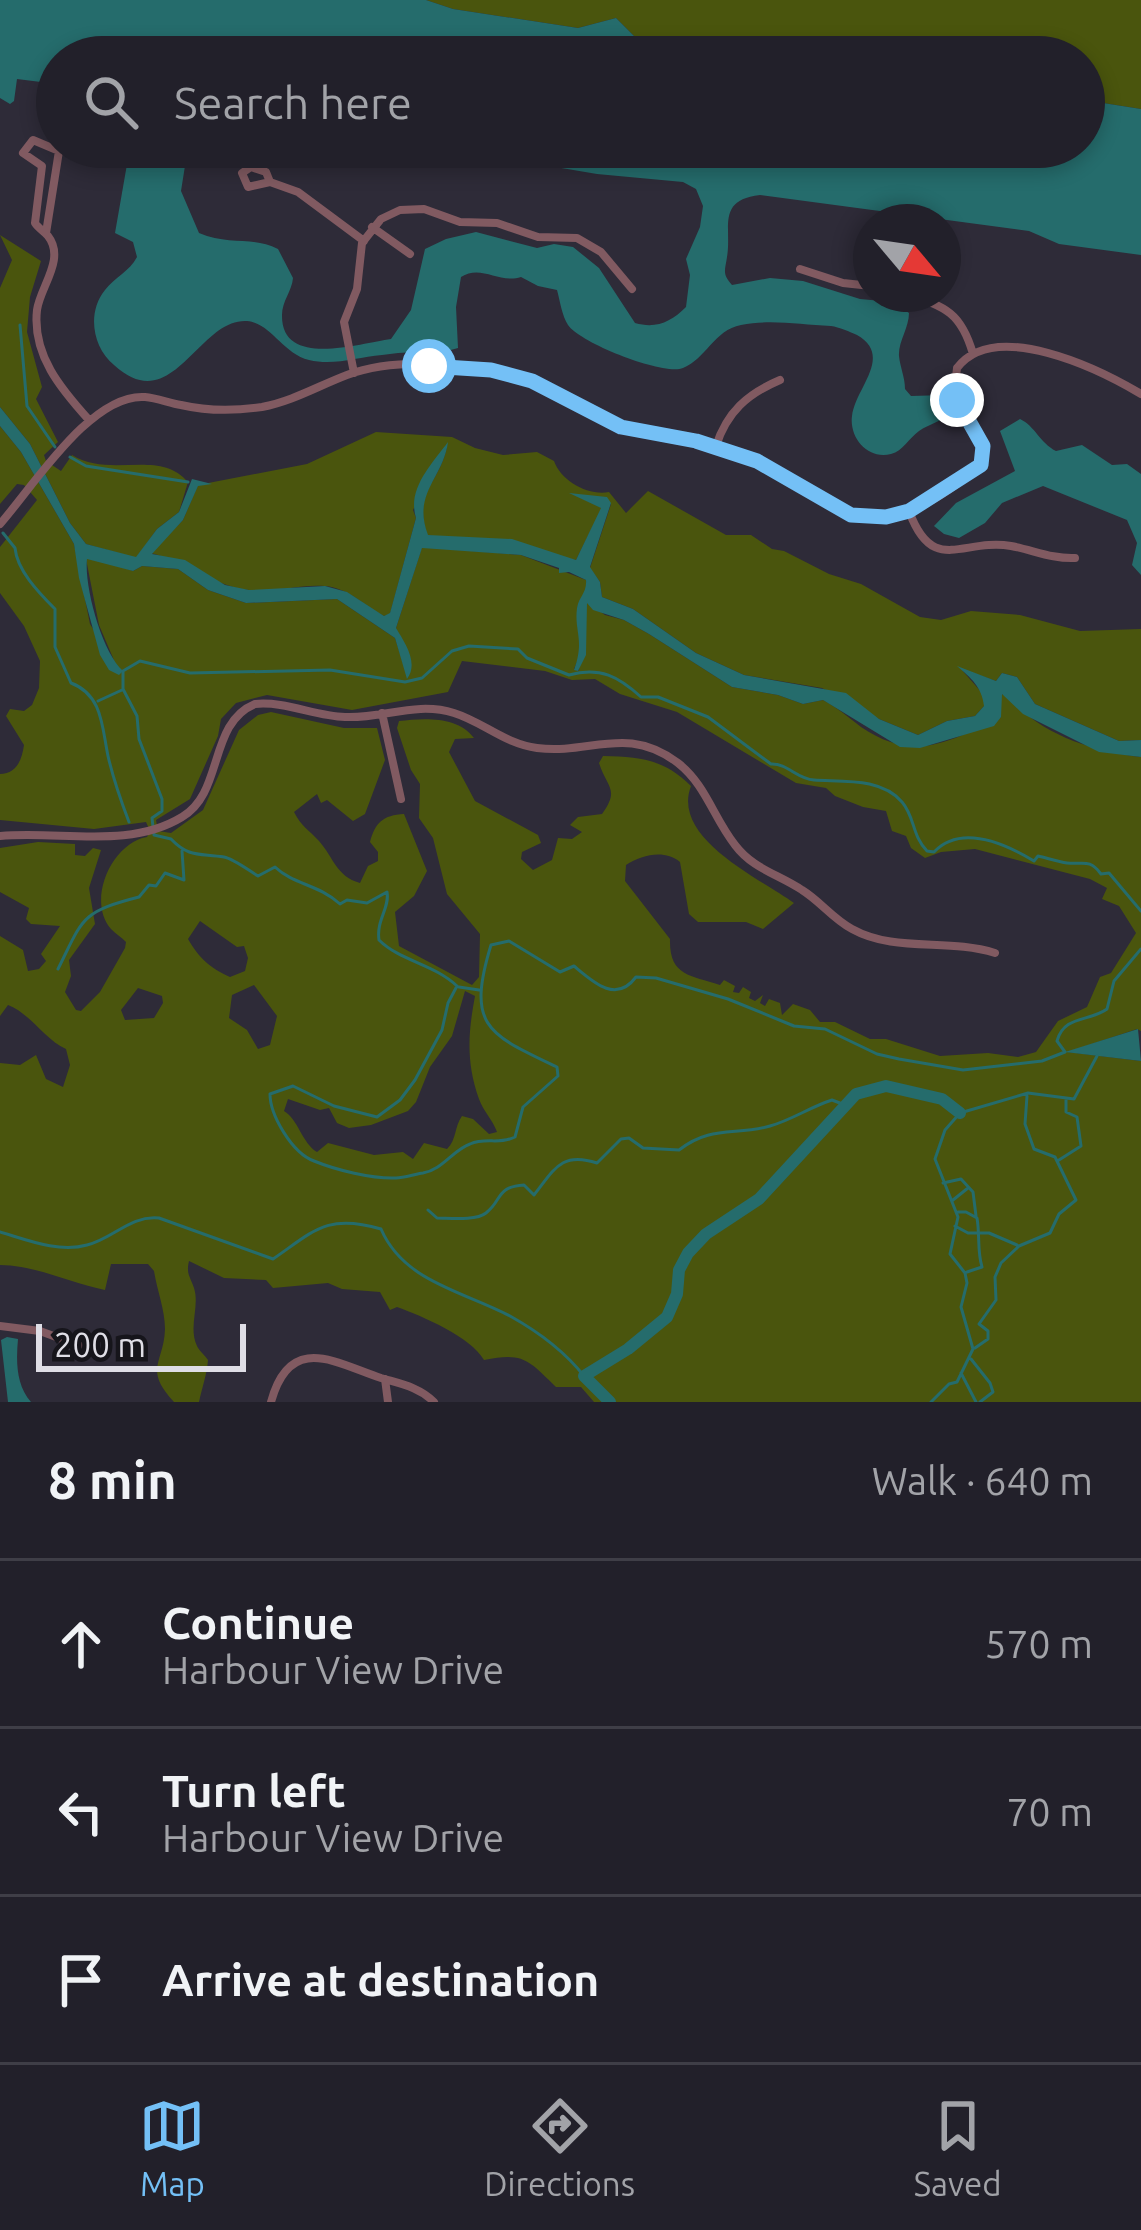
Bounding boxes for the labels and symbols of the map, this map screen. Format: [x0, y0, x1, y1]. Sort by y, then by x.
north arrow [853, 204, 961, 312]
route start [402, 339, 456, 393]
route end [930, 373, 984, 427]
scale bar [36, 1318, 246, 1371]

